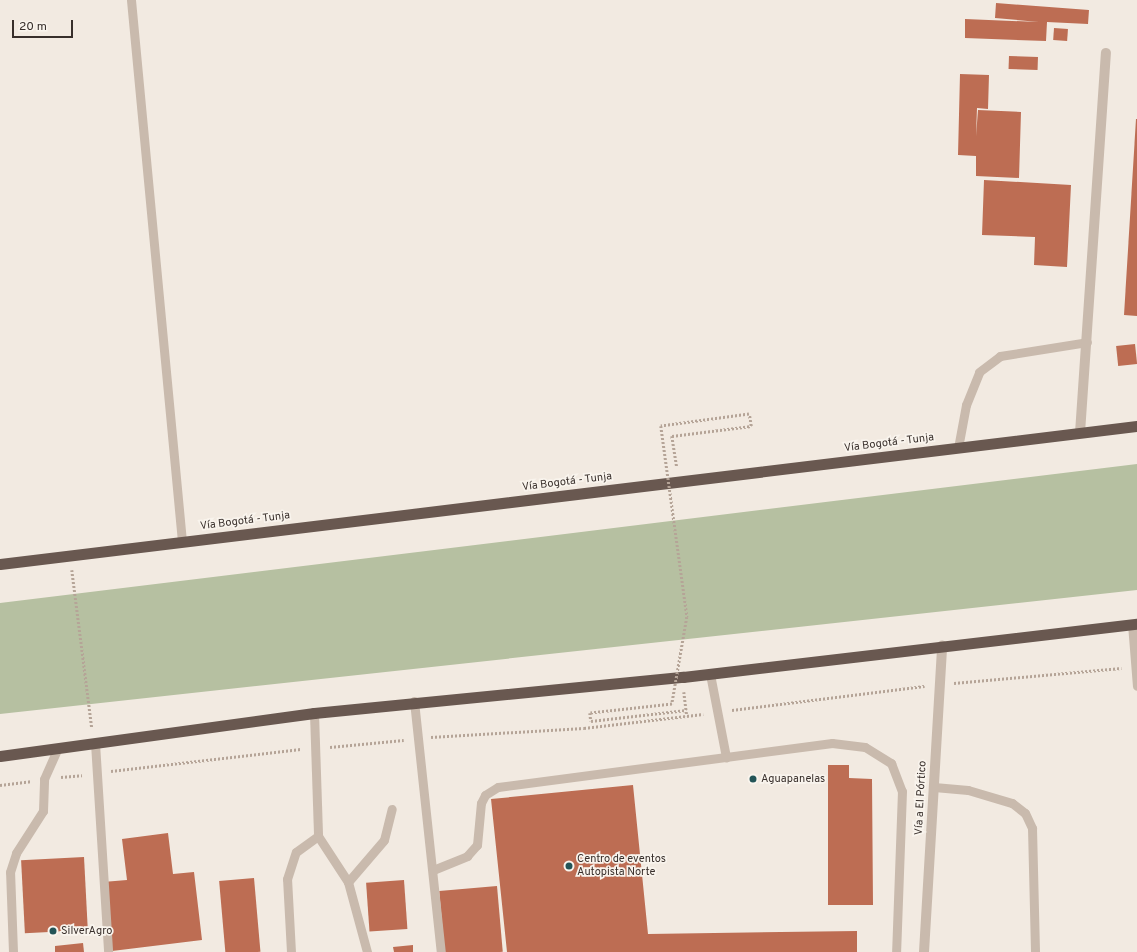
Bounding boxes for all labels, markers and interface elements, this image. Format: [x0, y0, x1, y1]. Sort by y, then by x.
scale bar [14, 12, 75, 38]
text: 20 m [19, 19, 47, 35]
street label: Vía Bogotá - Tunja [843, 431, 935, 455]
street label: Vía Bogotá - Tunja [521, 470, 613, 494]
street label: Vía Bogotá - Tunja [199, 509, 291, 533]
street label: Vía a El Pórtico [912, 760, 930, 836]
place label: Aguapanelas [761, 772, 825, 786]
marker: Aguapanelas [748, 774, 758, 784]
place label: Centro de eventos Autopista Norte [577, 853, 666, 879]
marker: Centro de eventos Autopista Norte [564, 861, 574, 871]
place label: SilverAgro [61, 924, 112, 938]
marker: SilverAgro [48, 926, 58, 936]

